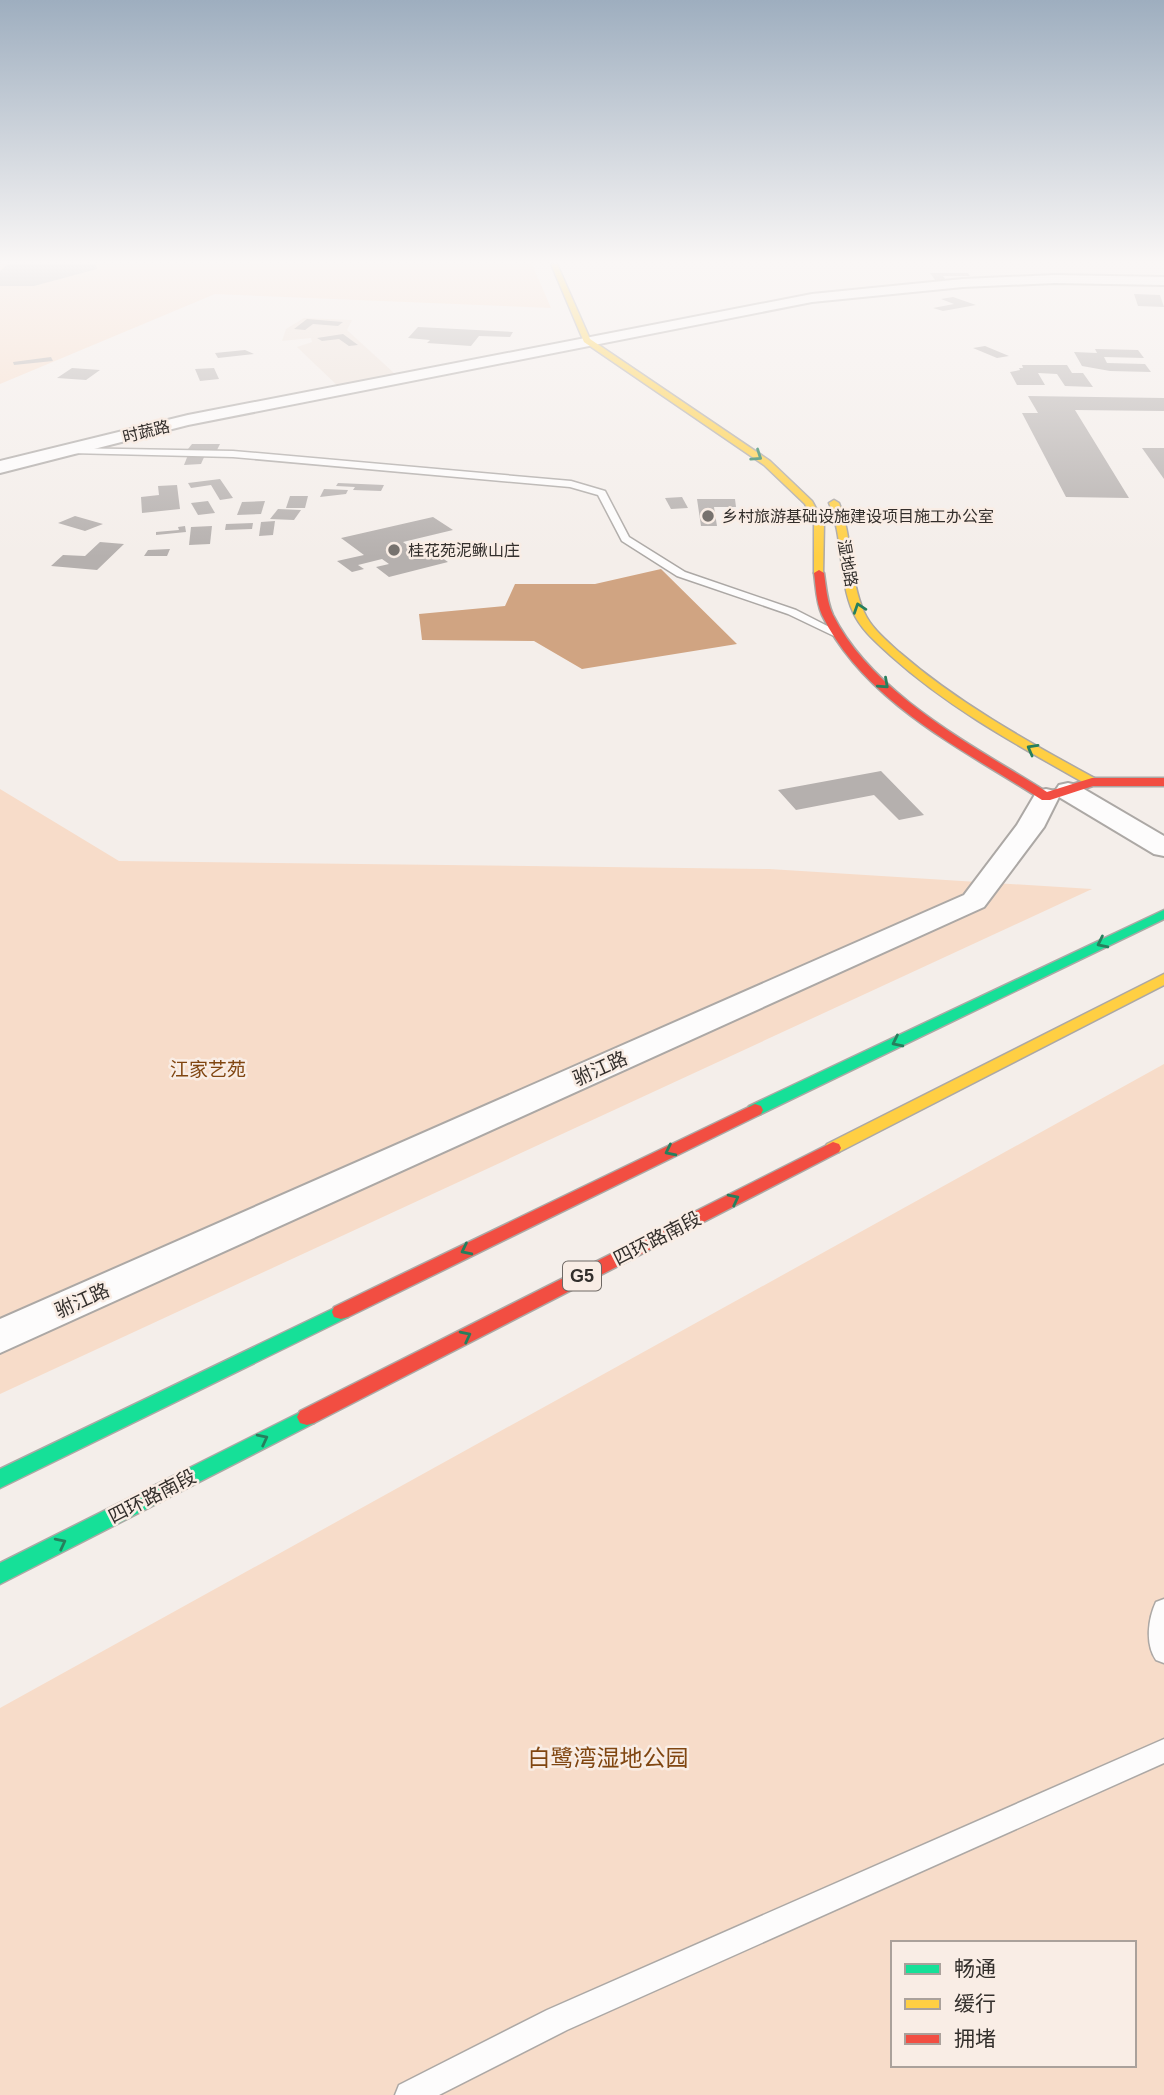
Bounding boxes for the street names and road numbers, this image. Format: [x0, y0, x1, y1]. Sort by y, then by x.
street label: 时蔬路 [121, 417, 171, 446]
street label: 湿地路 [835, 538, 860, 588]
street label: 驸江路 [570, 1047, 631, 1090]
street label: 四环路南段 [610, 1208, 704, 1269]
road number: G5 [563, 1261, 601, 1290]
street label: 驸江路 [52, 1279, 113, 1322]
street label: 四环路南段 [105, 1466, 199, 1527]

